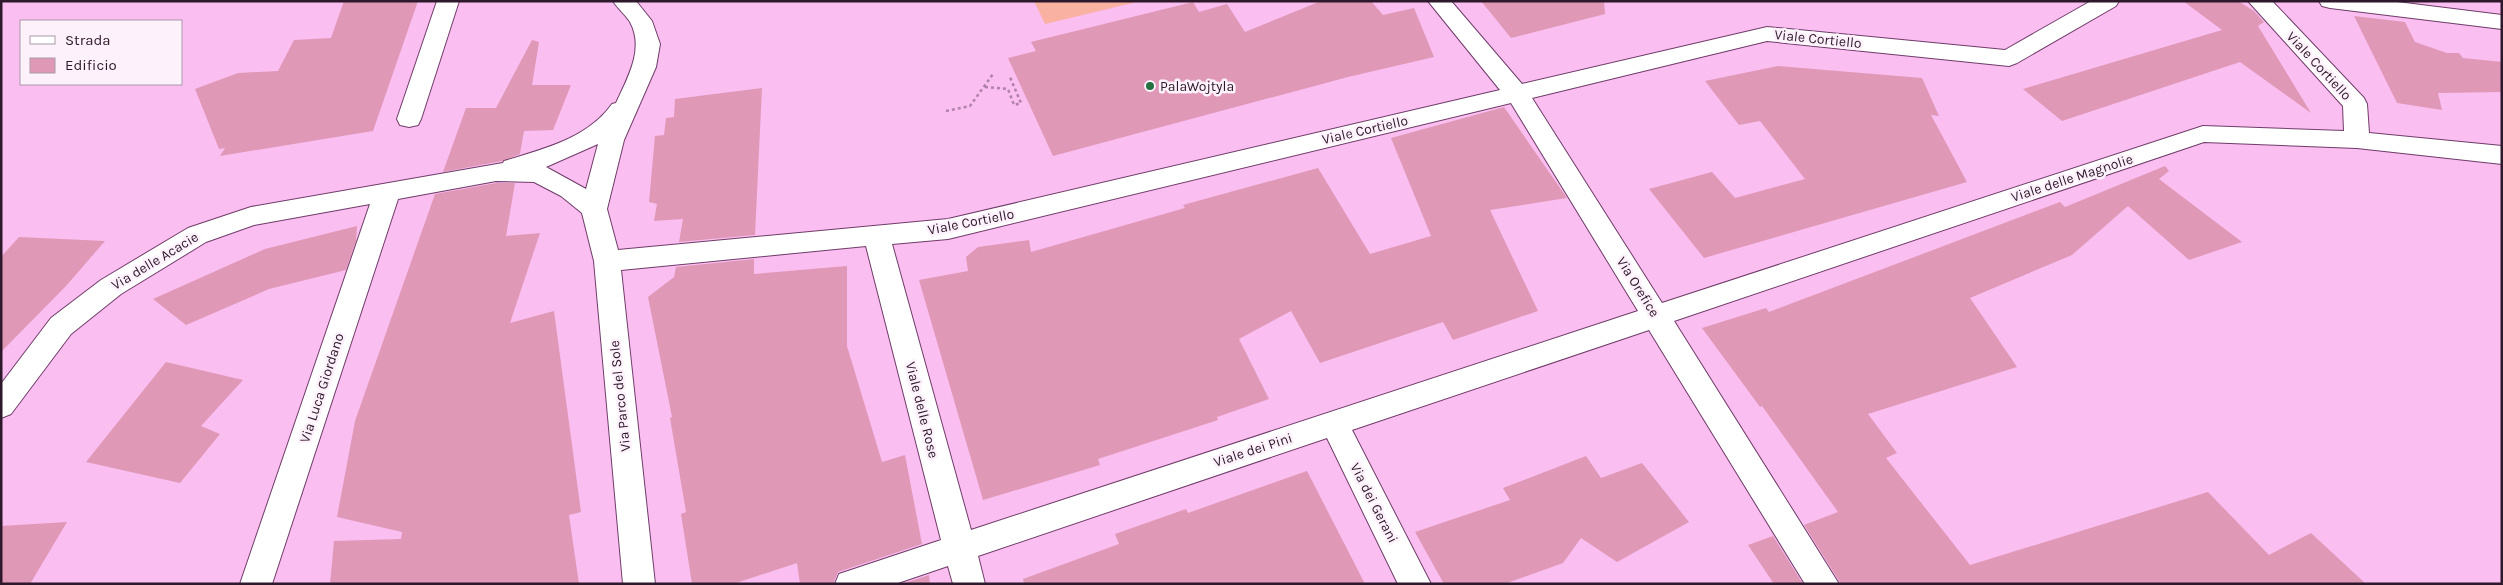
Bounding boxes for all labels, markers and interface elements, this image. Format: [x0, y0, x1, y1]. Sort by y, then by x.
legend [20, 20, 182, 85]
street label: Viale Cortiello [1774, 26, 1862, 52]
street label: Viale Cortiello [2283, 28, 2355, 104]
text: Strada [65, 31, 111, 49]
text: Edificio [65, 56, 117, 74]
place label: PalaWojtyla [1160, 78, 1234, 95]
marker: PalaWojtyla [1144, 80, 1156, 92]
street label: Viale Cortiello [1320, 112, 1410, 148]
street label: Viale delle Magnolie [2009, 150, 2135, 206]
street label: Viale Cortiello [926, 205, 1016, 239]
street label: Via delle Acacie [108, 228, 202, 294]
street label: Via Orefice [1613, 254, 1663, 320]
street label: Via Luca Giordano [296, 331, 348, 445]
street label: Via Parco del Sole [606, 340, 634, 452]
street label: Viale delle Rose [902, 360, 942, 460]
street label: Viale dei Pini [1212, 429, 1294, 471]
street label: Via dei Gerani [1347, 460, 1401, 546]

